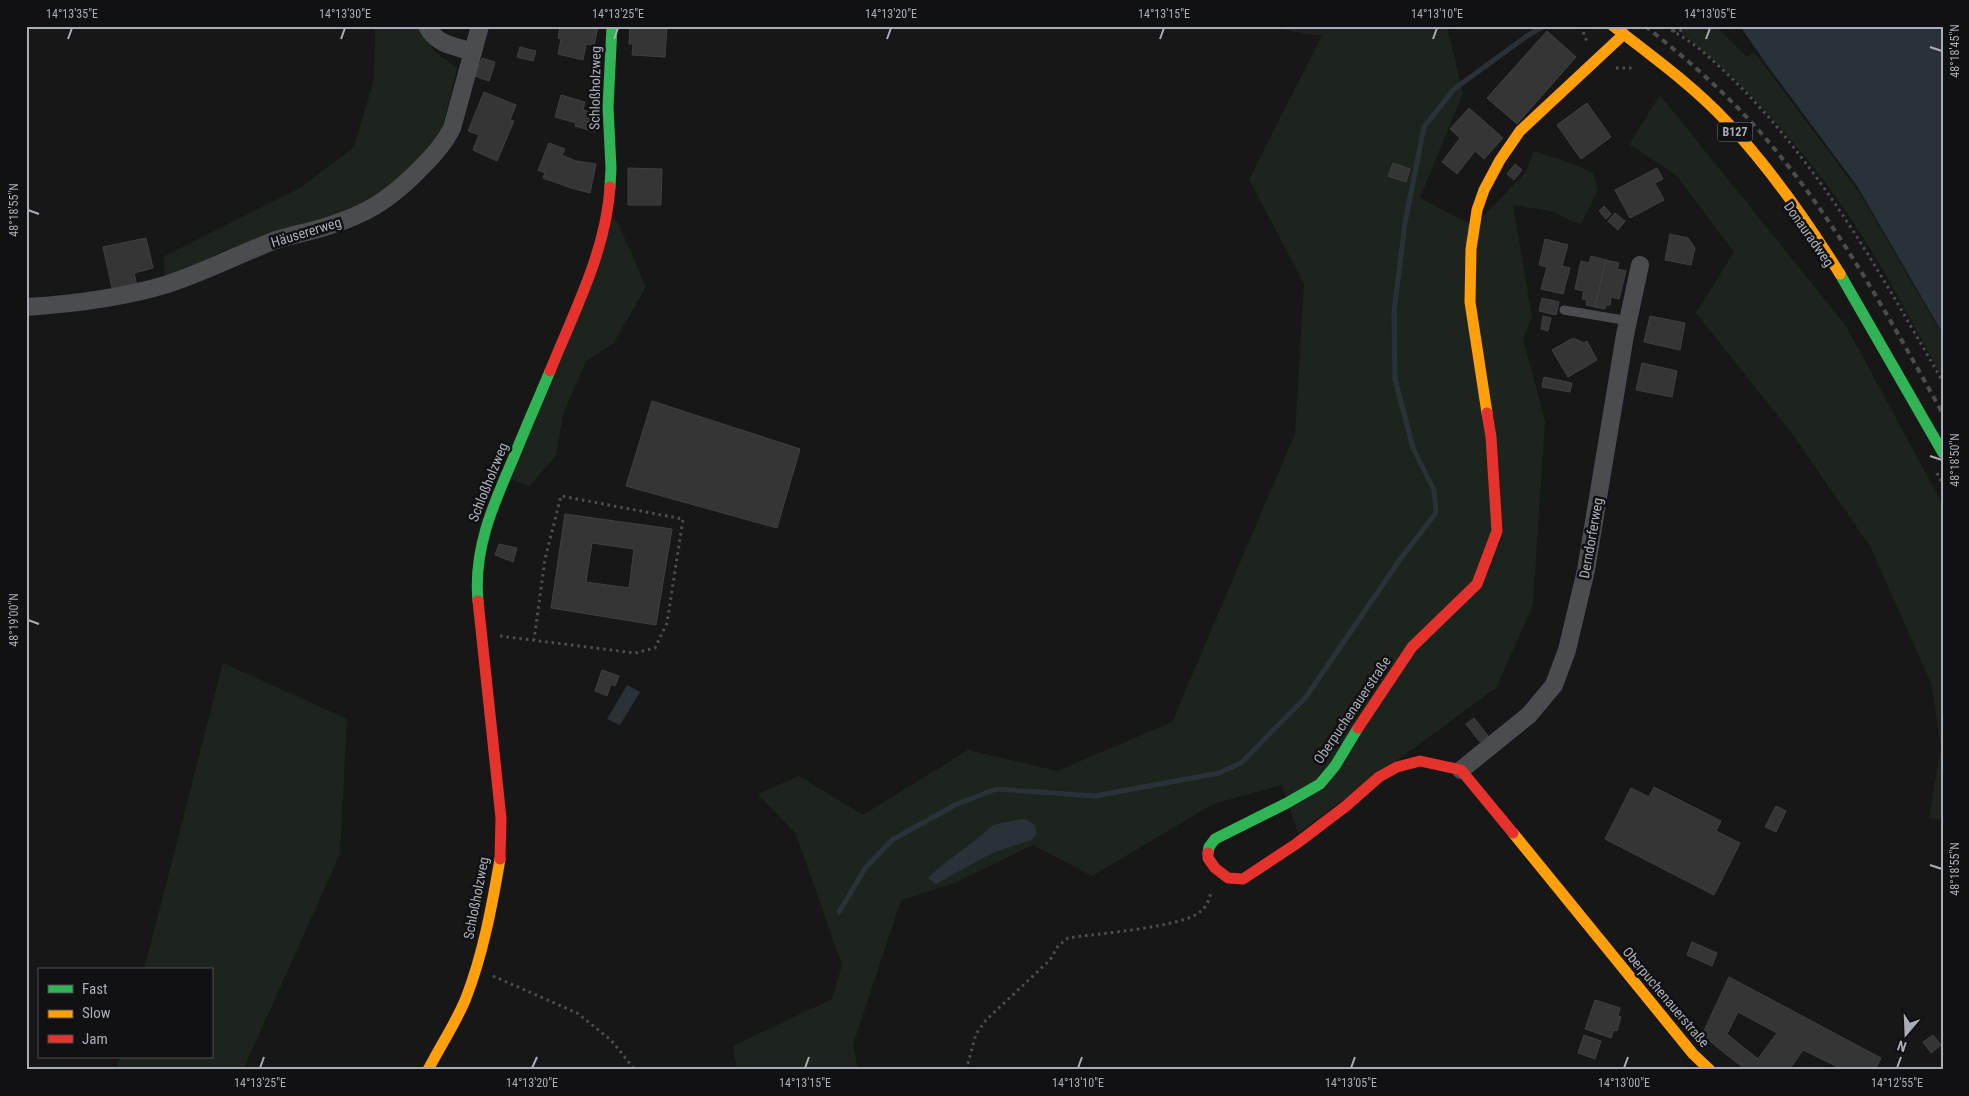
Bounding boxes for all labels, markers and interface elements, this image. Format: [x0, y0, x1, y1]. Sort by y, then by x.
text: 14°13'35"E [46, 7, 98, 21]
text: 14°13'30"E [319, 7, 371, 21]
text: 14°13'25"E [592, 7, 644, 21]
text: 14°13'20"E [865, 7, 917, 21]
text: 14°13'15"E [1138, 7, 1190, 21]
text: 14°13'10"E [1411, 7, 1463, 21]
text: 14°13'05"E [1684, 7, 1736, 21]
text: 48°18'45"N [1948, 24, 1962, 78]
street label: Schloßholzweg [586, 46, 604, 130]
road number: B127 [1718, 122, 1752, 142]
text: 48°18'55"N [7, 183, 21, 237]
street label: Donauradweg [1781, 198, 1837, 270]
street label: Häusererweg [269, 214, 343, 250]
text: 48°18'50"N [1948, 433, 1962, 487]
street label: Schloßholzweg [465, 440, 511, 524]
street label: Derndorferweg [1576, 496, 1606, 580]
text: 48°19'00"N [7, 593, 21, 647]
street label: Oberpuchenauerstraße [1310, 653, 1394, 767]
text: 48°18'55"N [1948, 842, 1962, 896]
street label: Schloßholzweg [460, 855, 492, 941]
street label: Oberpuchenauerstraße [1619, 944, 1713, 1051]
legend [38, 968, 212, 1058]
text: Fast [82, 980, 107, 998]
text: Slow [82, 1004, 111, 1022]
north arrow [1882, 1008, 1932, 1058]
text: Jam [82, 1030, 108, 1048]
text: N [1895, 1037, 1908, 1055]
text: 14°13'25"E [234, 1076, 286, 1090]
text: 14°13'20"E [506, 1076, 558, 1090]
text: 14°13'15"E [779, 1076, 831, 1090]
text: 14°13'10"E [1052, 1076, 1104, 1090]
text: 14°13'05"E [1325, 1076, 1377, 1090]
text: 14°13'00"E [1598, 1076, 1650, 1090]
text: 14°12'55"E [1871, 1076, 1923, 1090]

